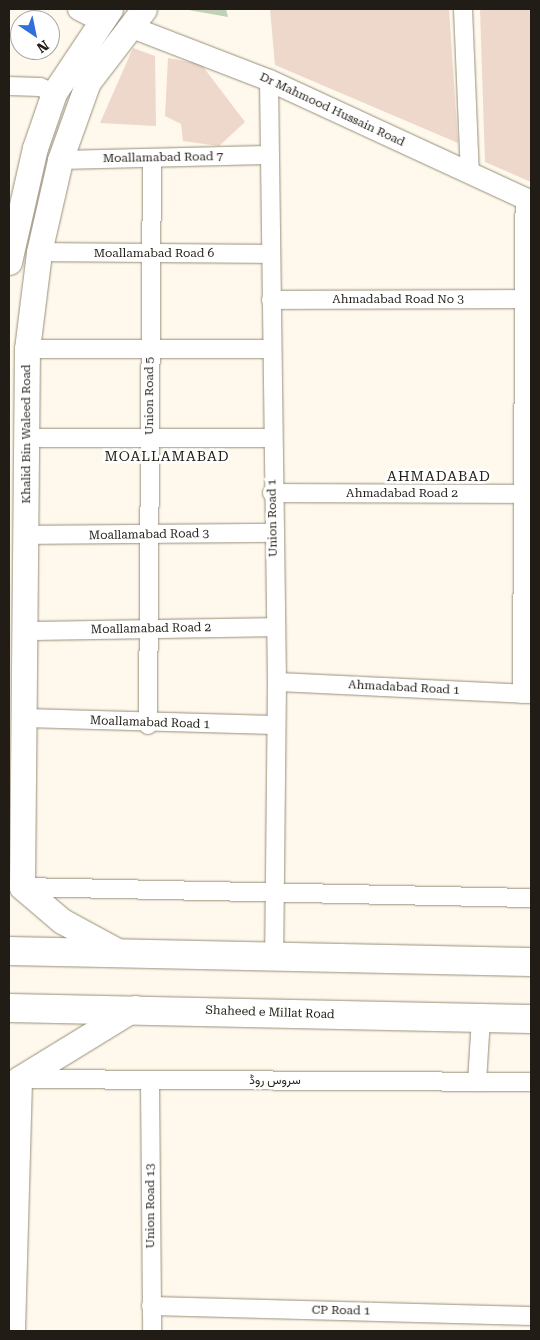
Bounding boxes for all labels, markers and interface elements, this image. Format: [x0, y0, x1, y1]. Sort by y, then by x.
north arrow [10, 10, 60, 60]
text: N [34, 37, 52, 56]
street label: Dr Mahmood Hussain Road [257, 70, 407, 150]
street label: Moallamabad Road 7 [103, 150, 223, 166]
street label: Moallamabad Road 6 [94, 247, 214, 261]
street label: Ahmadabad Road No 3 [332, 293, 464, 307]
street label: Union Road 5 [143, 357, 157, 435]
street label: Khalid Bin Waleed Road [20, 364, 34, 504]
district label: MOALLAMABAD [103, 448, 231, 464]
district label: AHMADABAD [386, 468, 492, 484]
street label: Union Road 1 [265, 479, 281, 557]
street label: Ahmadabad Road 2 [346, 487, 458, 501]
street label: Moallamabad Road 3 [89, 527, 209, 543]
street label: Moallamabad Road 2 [91, 621, 211, 637]
street label: Ahmadabad Road 1 [348, 678, 460, 698]
street label: Moallamabad Road 1 [90, 714, 210, 732]
street label: Shaheed e Millat Road [205, 1004, 335, 1022]
street label: سروس روڈ [249, 1074, 301, 1088]
street label: Union Road 13 [144, 1163, 158, 1249]
street label: CP Road 1 [312, 1303, 370, 1319]

